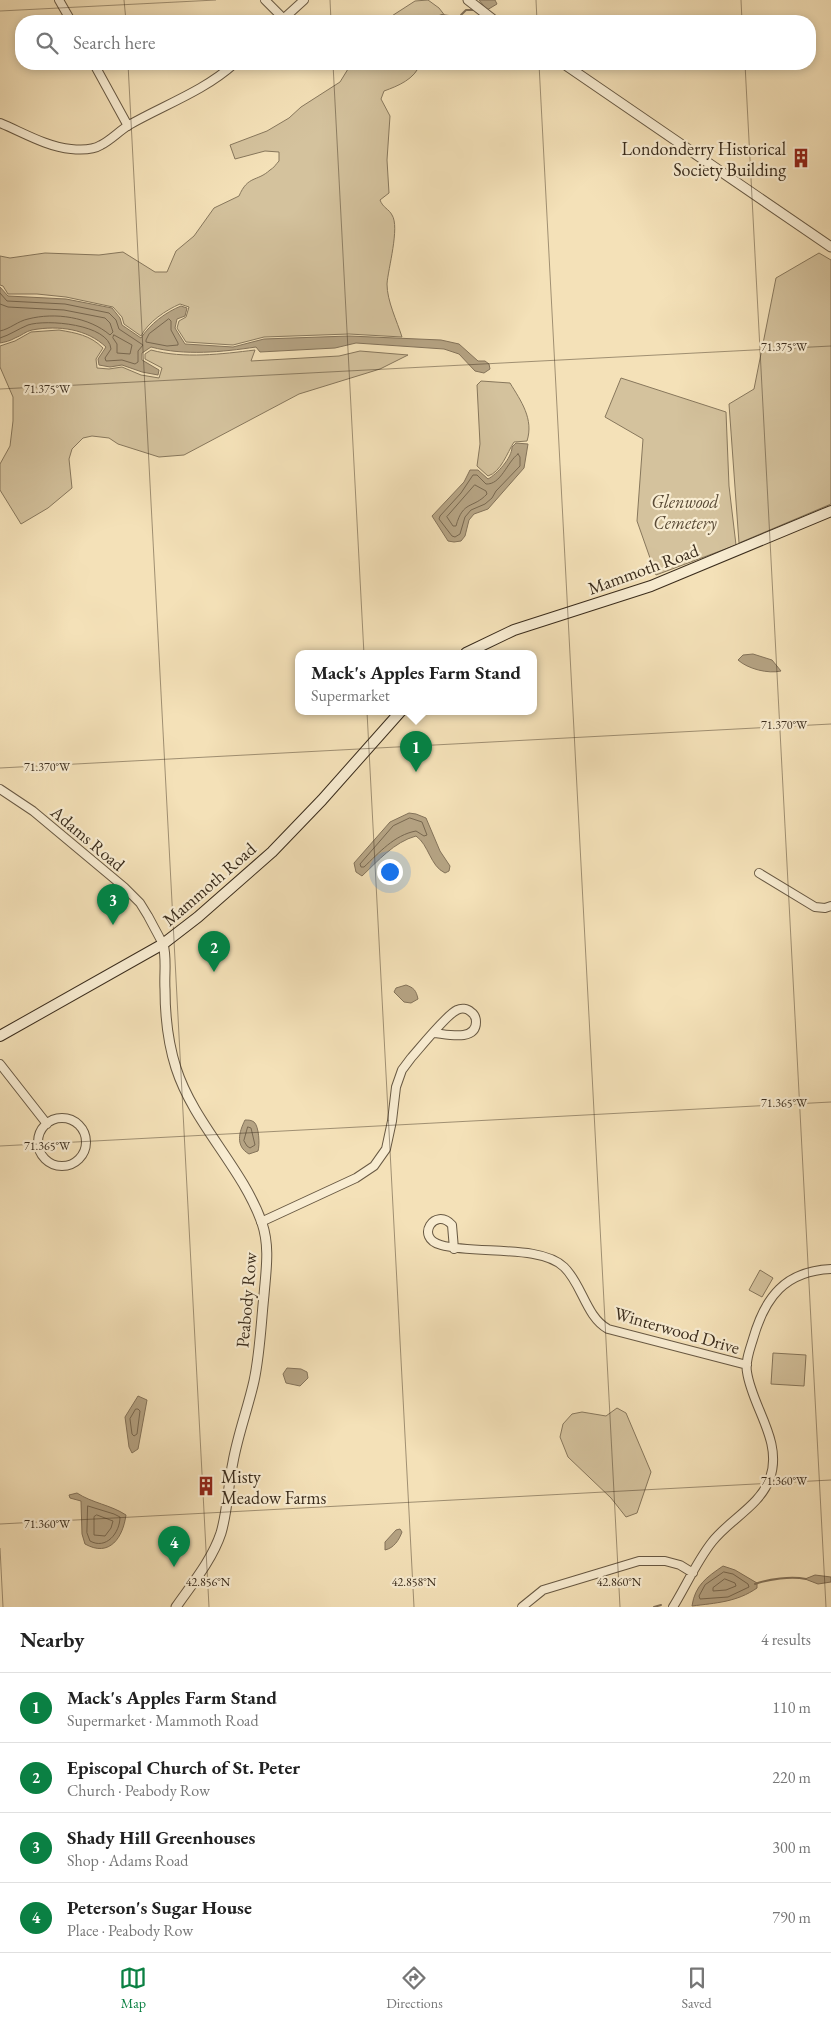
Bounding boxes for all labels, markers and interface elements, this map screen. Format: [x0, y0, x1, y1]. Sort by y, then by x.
search box [15, 15, 816, 70]
icon: search [33, 29, 61, 57]
text: Search here [73, 30, 155, 55]
place label: Londonderry Historical Society Building [622, 137, 786, 181]
building icon: Londonderry Historical Society Building [790, 147, 812, 169]
text: 71.375°W [761, 339, 808, 355]
text: 71.375°W [24, 381, 71, 397]
park label: Glenwood Cemetery [651, 490, 719, 535]
street label: Mammoth Road [584, 538, 702, 600]
popup [295, 650, 537, 715]
text: Mack's Apples Farm Stand [311, 660, 521, 685]
text: Supermarket [311, 685, 390, 706]
text: 71.370°W [761, 717, 808, 733]
pin: 1 [400, 731, 432, 772]
text: 71.370°W [24, 759, 71, 775]
street label: Adams Road [45, 800, 130, 876]
street label: Mammoth Road [158, 837, 261, 931]
your location [377, 859, 403, 885]
pin: 3 [97, 884, 129, 925]
pin: 2 [198, 931, 230, 972]
text: 71.365°W [761, 1095, 808, 1111]
text: 71.365°W [24, 1138, 71, 1154]
street label: Peabody Row [230, 1251, 262, 1349]
street label: Winterwood Drive [612, 1301, 742, 1359]
place label: Misty Meadow Farms [221, 1465, 327, 1509]
text: 71.360°W [761, 1473, 808, 1489]
building icon: Misty Meadow Farms [195, 1475, 217, 1497]
text: 71.360°W [24, 1516, 71, 1532]
pin: 4 [158, 1526, 190, 1567]
text: 42.856°N [186, 1574, 231, 1590]
text: 42.858°N [392, 1574, 437, 1590]
text: 42.860°N [597, 1574, 642, 1590]
text: Nearby [20, 1626, 84, 1653]
text: 4 results [761, 1629, 811, 1650]
text: Mack's Apples Farm Stand [67, 1685, 277, 1710]
text: 1 [32, 1697, 40, 1718]
text: 110 m [772, 1697, 811, 1718]
text: Supermarket · Mammoth Road [67, 1710, 259, 1731]
text: Episcopal Church of St. Peter [67, 1755, 300, 1780]
text: 2 [32, 1767, 40, 1788]
text: 220 m [772, 1767, 811, 1788]
text: Church · Peabody Row [67, 1780, 210, 1801]
text: Shady Hill Greenhouses [67, 1825, 255, 1850]
text: 3 [32, 1837, 40, 1858]
text: 300 m [772, 1837, 811, 1858]
text: Shop · Adams Road [67, 1850, 188, 1871]
text: Peterson's Sugar House [67, 1895, 252, 1920]
text: 4 [32, 1907, 40, 1928]
text: 790 m [772, 1907, 811, 1928]
text: Place · Peabody Row [67, 1920, 193, 1941]
tab: Map [119, 1964, 147, 2012]
tab: Directions [386, 1964, 443, 2012]
tab: Saved [682, 1964, 712, 2012]

